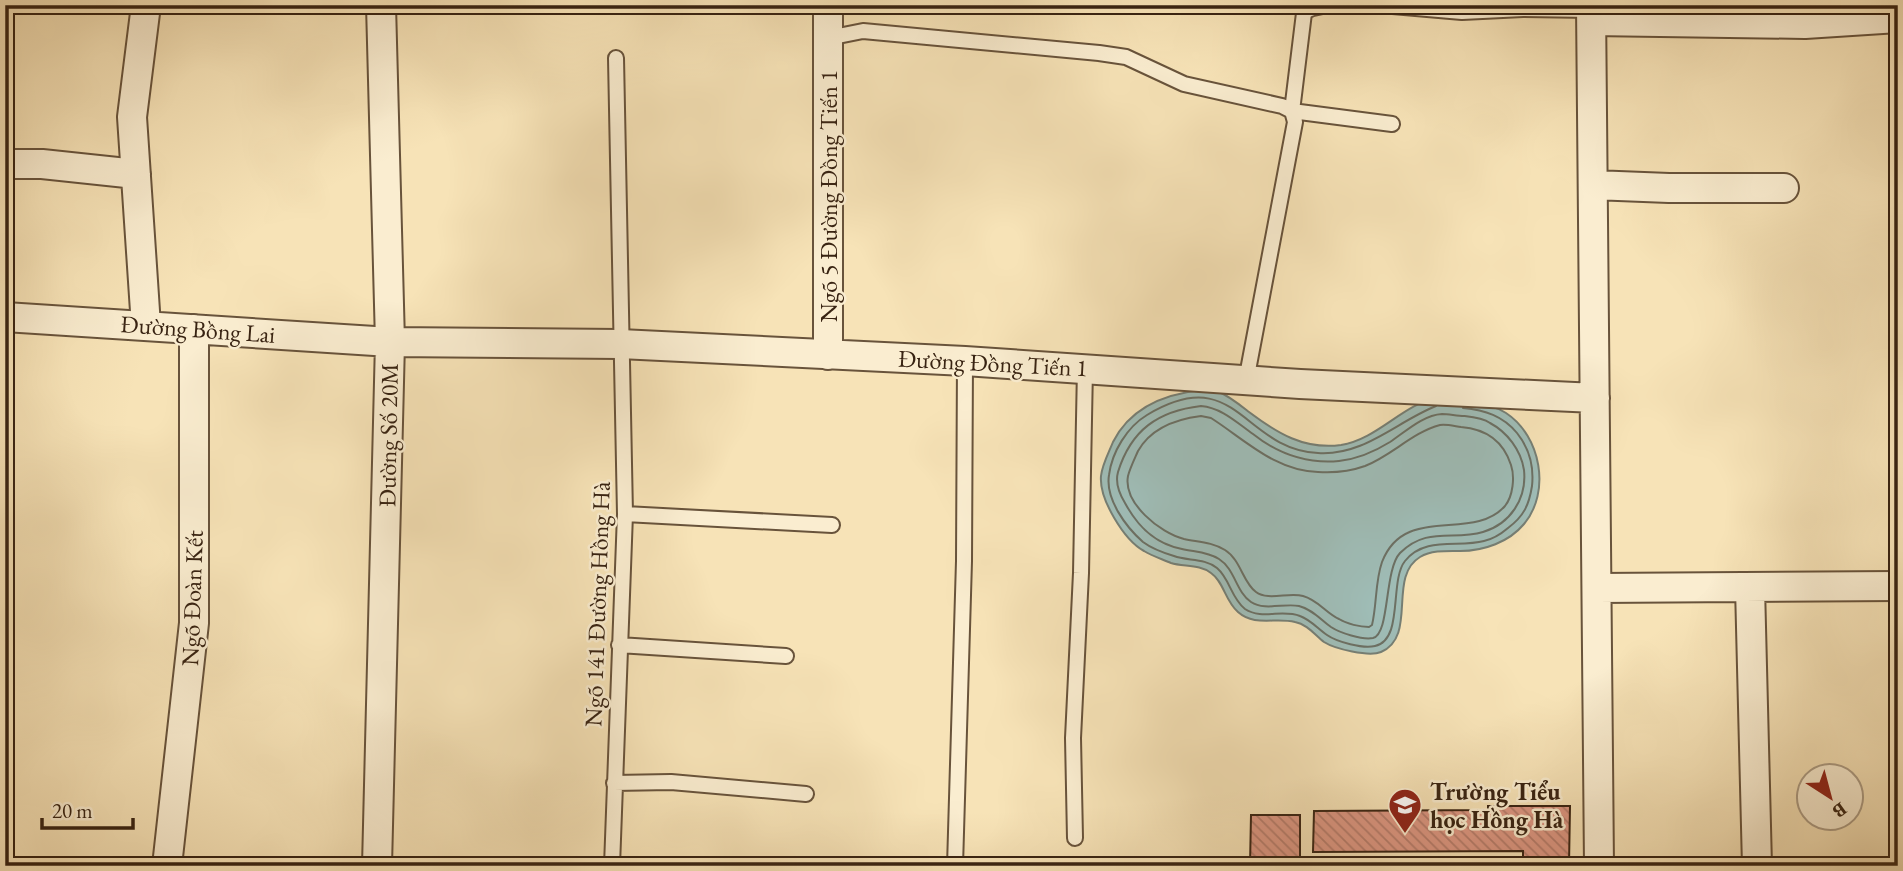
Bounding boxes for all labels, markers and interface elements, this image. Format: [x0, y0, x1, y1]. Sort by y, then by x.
street label: Ngõ 5 Đường Đồng Tiến 1 [813, 70, 844, 322]
street label: Đường Bồng Lai [120, 308, 276, 350]
street label: Đường Đồng Tiến 1 [897, 343, 1089, 383]
street label: Đường Số 20M [371, 363, 405, 507]
street label: Ngõ 141 Đường Hồng Hà [577, 480, 617, 727]
street label: Ngõ Đoàn Kết [174, 529, 210, 666]
north arrow [1794, 762, 1864, 832]
place label: Trường Tiểu học Hồng Hà [1430, 776, 1564, 836]
school or university icon: Trường Tiểu học Hồng Hà [1386, 786, 1424, 835]
scale bar [42, 787, 133, 831]
text: 20 m [52, 797, 93, 824]
text: B [1827, 797, 1852, 824]

